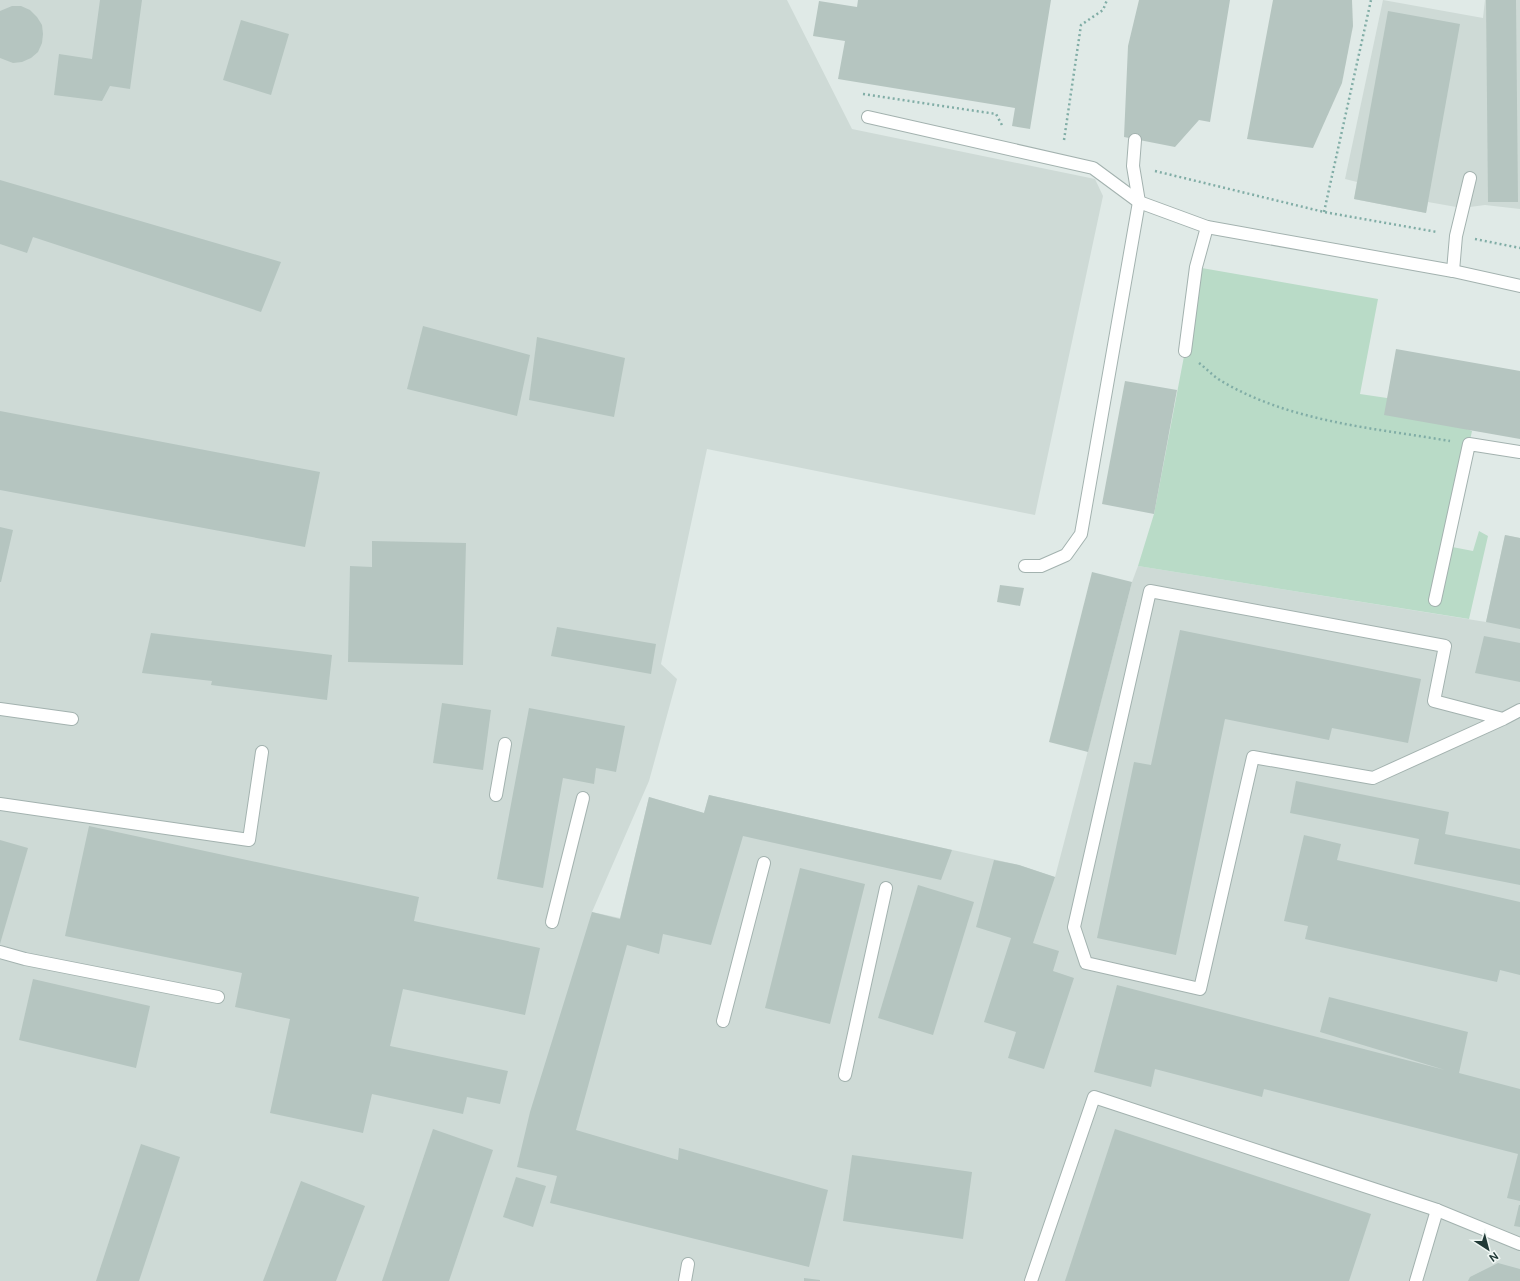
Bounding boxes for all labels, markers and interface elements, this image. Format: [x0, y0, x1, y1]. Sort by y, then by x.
north arrow [1468, 1229, 1508, 1269]
text: N [1487, 1249, 1501, 1265]

